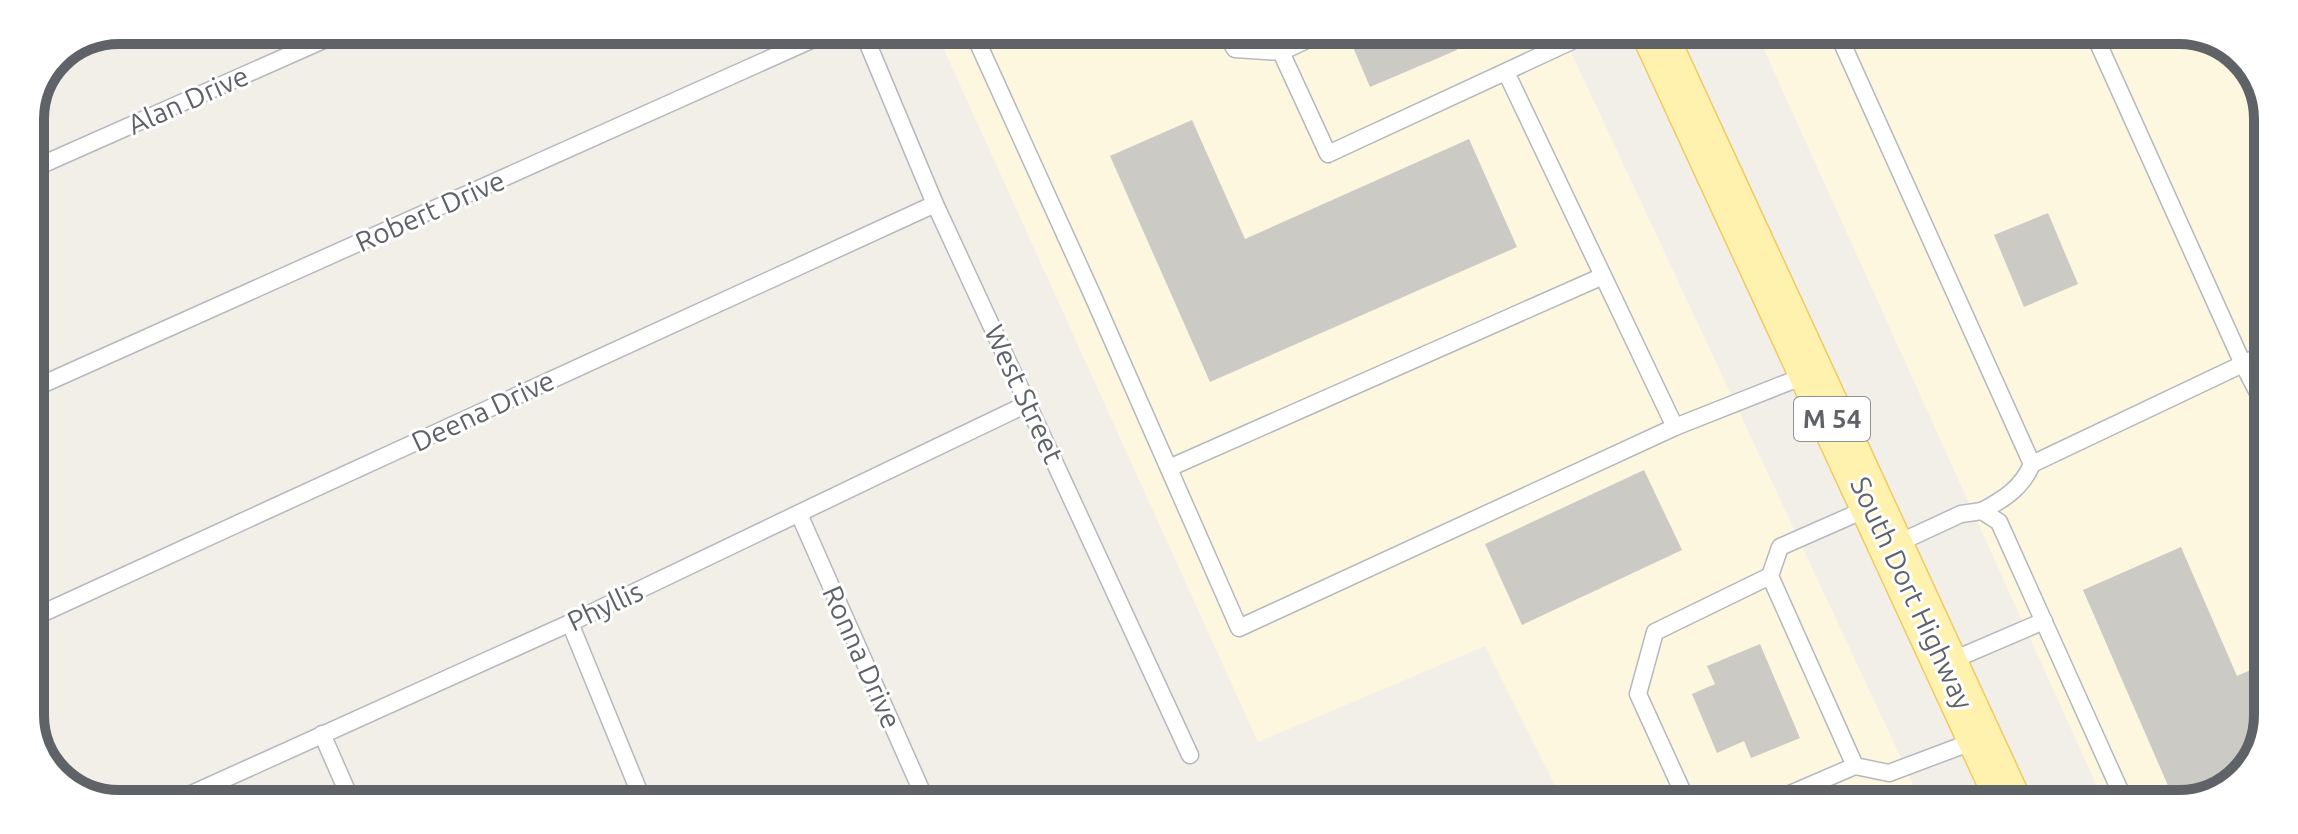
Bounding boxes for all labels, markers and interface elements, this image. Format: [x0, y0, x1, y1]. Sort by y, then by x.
street label: Alan Drive [123, 59, 253, 140]
street label: Robert Drive [350, 164, 509, 257]
street label: West Street [979, 320, 1070, 468]
street label: Deena Drive [407, 364, 559, 457]
road number: M 54 [1794, 397, 1870, 441]
street label: South Dort Highway [1845, 472, 1980, 714]
street label: Phyllis [562, 575, 647, 636]
street label: Ronna Drive [817, 581, 908, 733]

